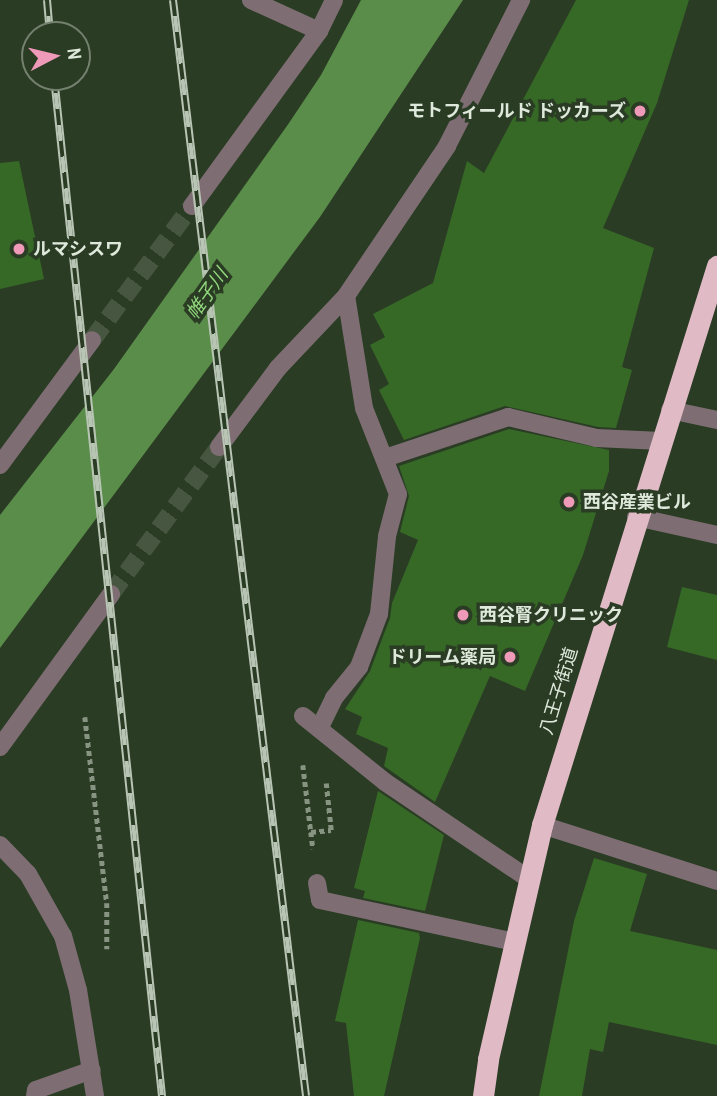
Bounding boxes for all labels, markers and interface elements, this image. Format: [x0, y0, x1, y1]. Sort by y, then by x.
north arrow [21, 21, 91, 91]
text: N [61, 47, 88, 61]
place label: モトフィールド ドッカーズ [406, 100, 626, 122]
marker: モトフィールド ドッカーズ [632, 103, 648, 119]
place label: ルマシスワ [33, 238, 123, 260]
marker: ルマシスワ [11, 241, 27, 257]
water label: 帷子川 [181, 264, 233, 324]
place label: 西谷産業ビル [583, 491, 691, 513]
marker: 西谷産業ビル [561, 494, 577, 510]
place label: 西谷腎クリニック [479, 604, 623, 626]
marker: 西谷腎クリニック [453, 605, 473, 625]
street label: 八王子街道 [536, 645, 582, 737]
place label: ドリーム薬局 [388, 646, 496, 668]
marker: ドリーム薬局 [502, 649, 518, 665]

